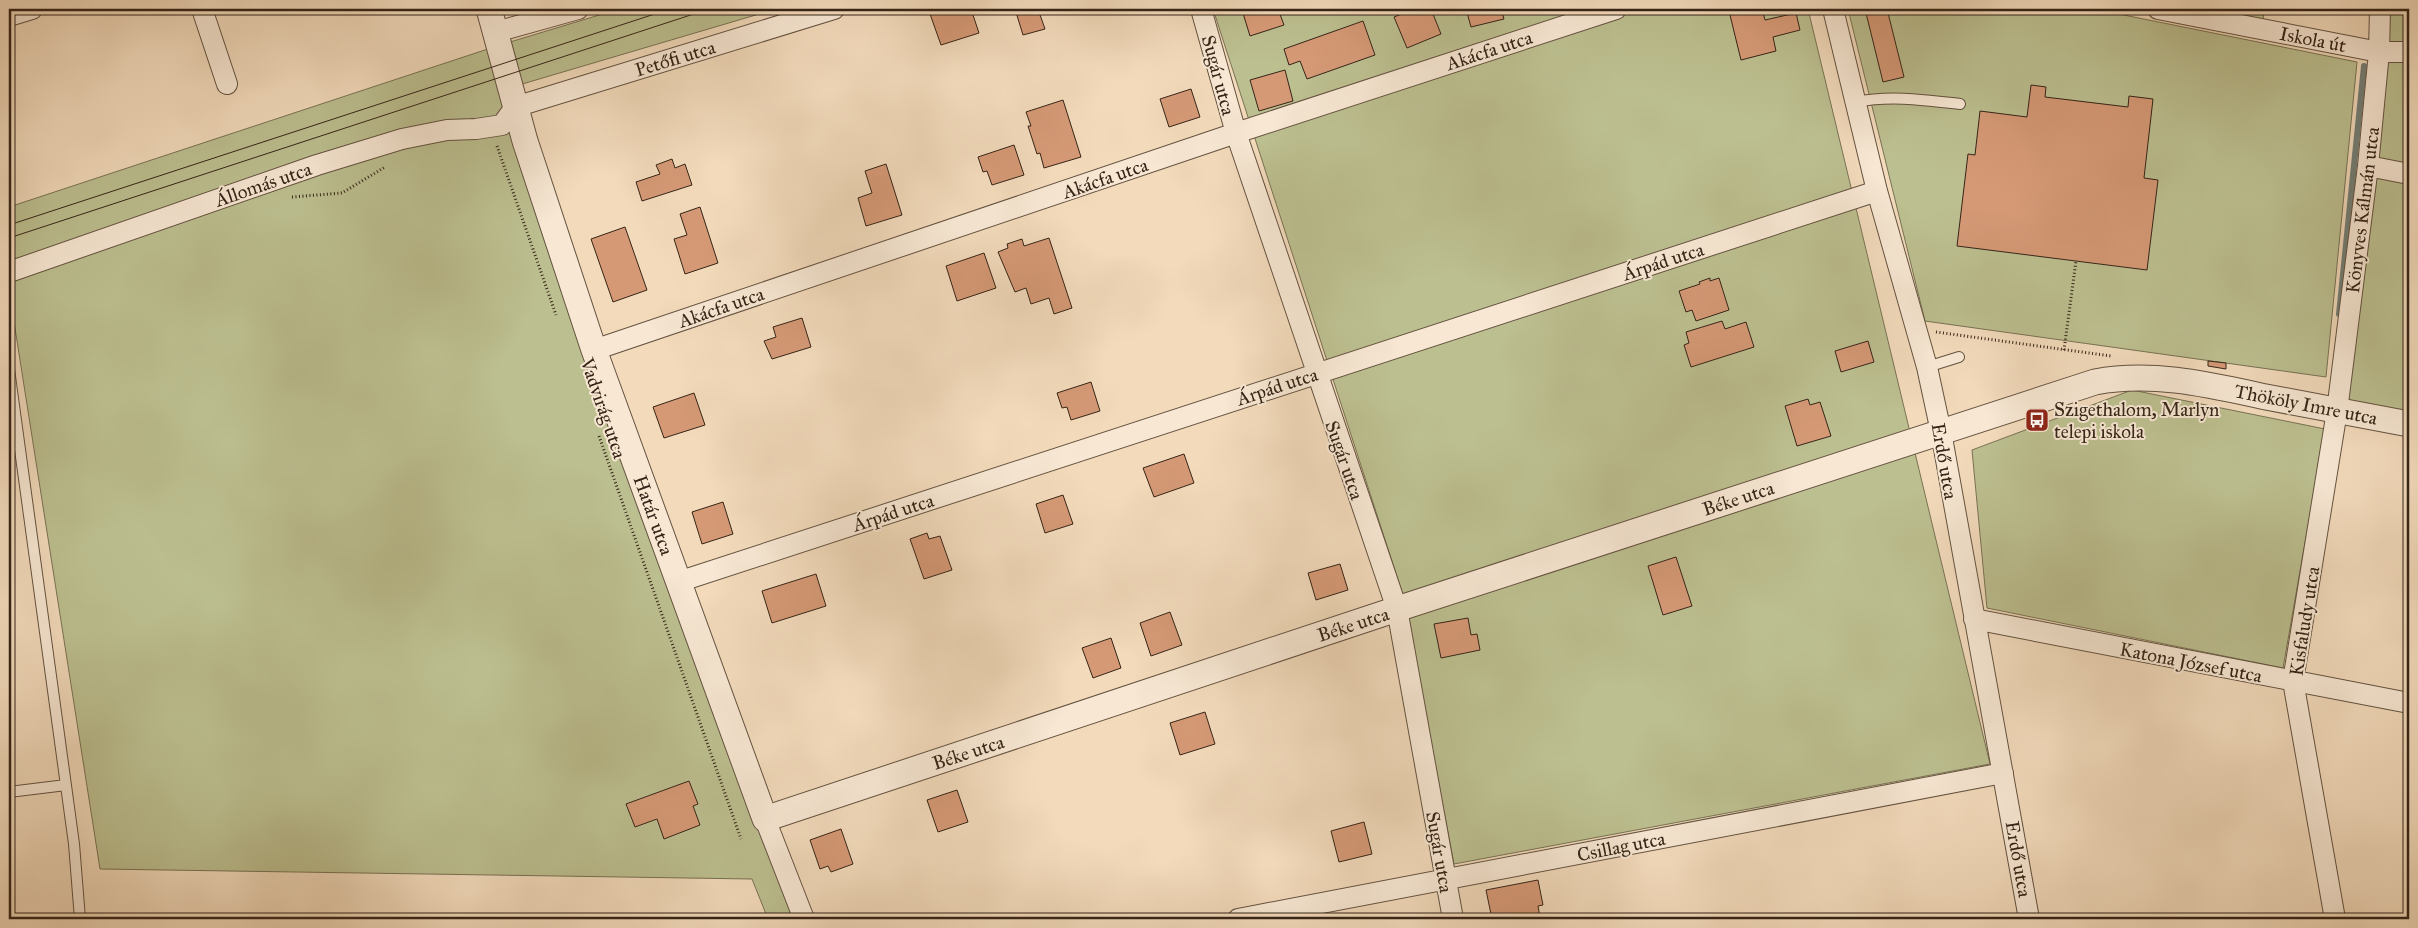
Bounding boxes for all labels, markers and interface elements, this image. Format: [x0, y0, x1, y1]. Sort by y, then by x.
street label: Iskola út [2278, 22, 2348, 57]
street label: Akácfa utca [1442, 25, 1536, 75]
street label: Sugár utca [1196, 33, 1240, 119]
street label: Petőfi utca [632, 35, 719, 82]
street label: Könyves Kálmán utca [2341, 125, 2384, 295]
street label: Akácfa utca [1058, 153, 1152, 204]
street label: Állomás utca [211, 156, 315, 212]
street label: Árpád utca [1618, 236, 1708, 286]
street label: Akácfa utca [674, 282, 768, 333]
street label: Vadvirág utca [574, 354, 632, 463]
street label: Árpád utca [1232, 361, 1322, 411]
street label: Thököly Imre utca [2232, 379, 2380, 430]
place label: Szigethalom, Marlyn telepi iskola [2054, 398, 2219, 443]
bus stop icon: Szigethalom, Marlyn telepi iskola [2024, 407, 2050, 433]
street label: Sugár utca [1319, 418, 1369, 504]
street label: Erdő utca [1927, 421, 1963, 502]
street label: Határ utca [628, 472, 679, 559]
street label: Béke utca [1699, 476, 1778, 521]
street label: Árpád utca [848, 487, 938, 537]
street label: Kisfaludy utca [2284, 564, 2325, 677]
street label: Béke utca [1314, 602, 1393, 647]
street label: Katona József utca [2118, 637, 2265, 689]
street label: Béke utca [929, 730, 1008, 775]
street label: Sugár utca [1420, 810, 1458, 896]
street label: Erdő utca [2001, 819, 2037, 900]
street label: Csillag utca [1575, 827, 1668, 867]

